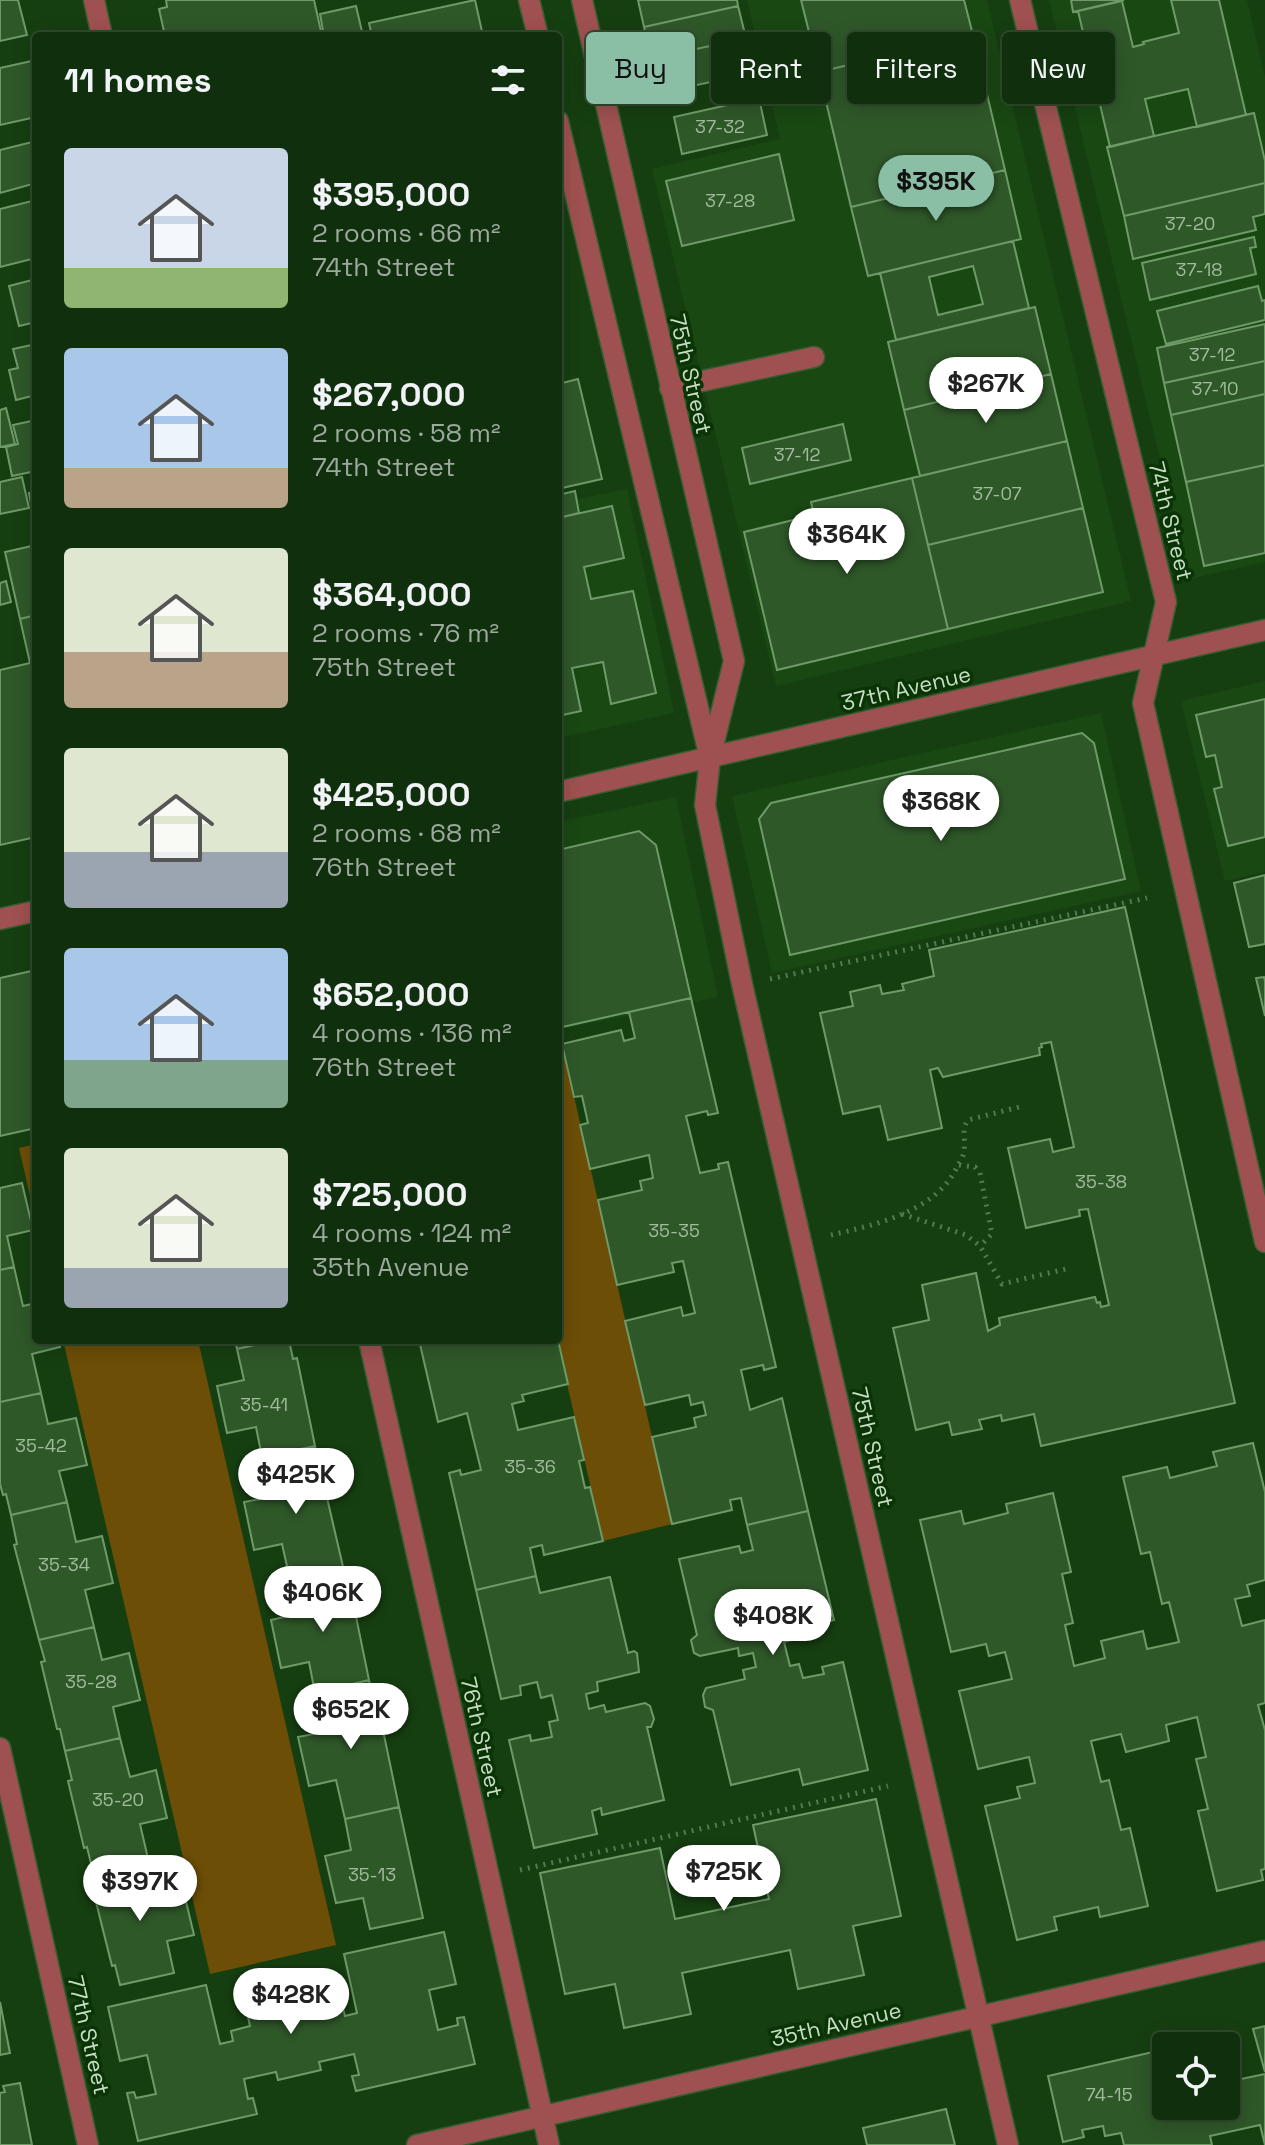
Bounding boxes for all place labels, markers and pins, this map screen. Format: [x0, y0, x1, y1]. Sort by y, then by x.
pin: $395K [880, 155, 992, 223]
pin: $267K [930, 357, 1042, 425]
pin: $364K [791, 508, 903, 576]
pin: $368K [885, 775, 997, 843]
pin: $425K [240, 1448, 352, 1516]
pin: $406K [267, 1566, 379, 1634]
pin: $408K [717, 1589, 829, 1657]
pin: $652K [295, 1683, 407, 1751]
pin: $725K [668, 1845, 780, 1913]
pin: $397K [84, 1855, 196, 1923]
pin: $428K [235, 1968, 347, 2036]

